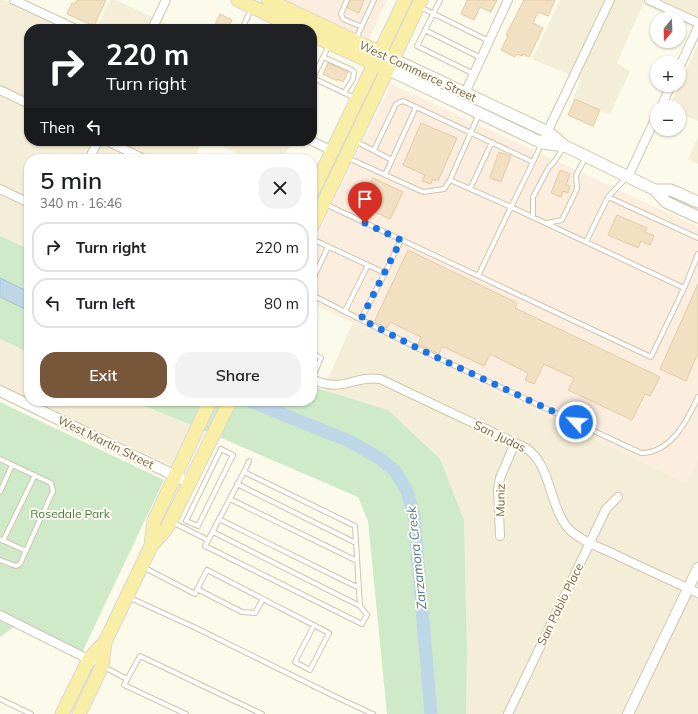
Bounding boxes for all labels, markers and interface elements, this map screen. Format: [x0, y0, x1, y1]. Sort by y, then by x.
north arrow [650, 12, 686, 48]
map controls [650, 12, 686, 136]
text: 220 m [106, 37, 189, 72]
street label: West Commerce Street [357, 37, 479, 105]
icon: right [40, 40, 92, 92]
button: + [650, 56, 686, 92]
text: Turn right [106, 72, 186, 95]
button: − [650, 100, 686, 136]
icon: left [83, 116, 105, 138]
text: Then [40, 118, 75, 137]
text: 5 min [40, 165, 102, 195]
button: close [259, 167, 301, 209]
pin [348, 182, 382, 223]
icon: arrive [354, 188, 376, 210]
text: 340 m · 16:46 [40, 195, 122, 211]
icon: right [42, 236, 64, 258]
text: Turn right [76, 238, 146, 257]
text: 220 m [255, 238, 299, 257]
icon: left [42, 292, 64, 314]
text: Turn left [76, 294, 135, 313]
text: 80 m [264, 294, 299, 313]
button: Exit [40, 352, 167, 398]
button: Share [175, 352, 301, 398]
position arrow [555, 401, 597, 443]
street label: West Martin Street [56, 412, 156, 472]
street label: San Judas [472, 417, 529, 455]
street label: Muniz [492, 483, 508, 517]
water label: Zarzamora Creek [403, 505, 429, 610]
park label: Rosedale Park [30, 506, 111, 521]
street label: San Pablo Place [534, 560, 586, 648]

